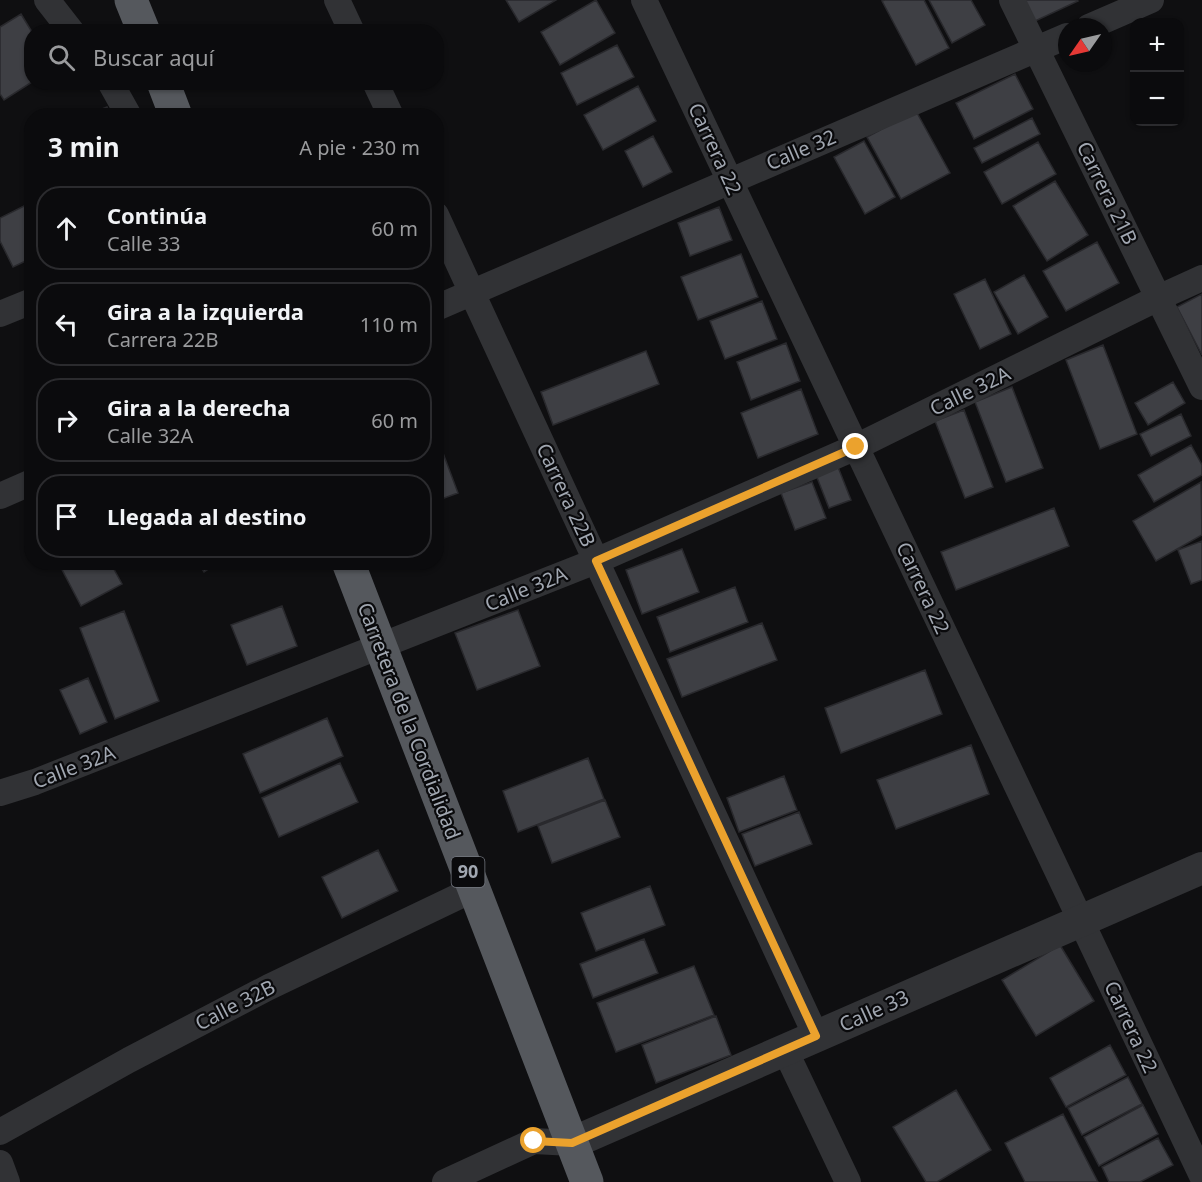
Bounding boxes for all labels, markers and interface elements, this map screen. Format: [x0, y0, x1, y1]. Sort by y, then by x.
north arrow [1058, 18, 1112, 72]
map controls [1130, 18, 1184, 126]
button: + [1130, 18, 1184, 72]
search box [24, 24, 444, 90]
icon: search [45, 41, 78, 74]
text: Buscar aquí [93, 42, 214, 72]
button: − [1130, 72, 1184, 126]
street label: Carrera 22 [682, 98, 748, 199]
street label: Calle 32 [762, 123, 840, 176]
text: 3 min [48, 129, 120, 165]
text: A pie · 230 m [299, 134, 420, 161]
street label: Carrera 21B [1071, 137, 1144, 249]
text: Continúa [107, 200, 207, 230]
icon: ahead [50, 212, 83, 245]
text: 60 m [371, 215, 418, 242]
text: Calle 33 [107, 230, 181, 257]
text: Gira a la izquierda [107, 296, 304, 326]
icon: left [50, 308, 83, 341]
text: 110 m [360, 311, 418, 338]
text: Carrera 22B [107, 326, 218, 353]
street label: Calle 32A [925, 359, 1015, 422]
text: Gira a la derecha [107, 392, 291, 422]
icon: right [50, 404, 83, 437]
text: 60 m [371, 407, 418, 434]
text: Calle 32A [107, 422, 193, 449]
route end [842, 433, 868, 459]
street label: Carrera 22B [531, 439, 602, 551]
icon: arrive [50, 500, 83, 533]
text: Llegada al destino [107, 501, 307, 531]
street label: Carrera 22 [890, 537, 956, 638]
street label: Calle 32A [481, 560, 571, 617]
street label: Carretera de la Cordialidad [352, 598, 467, 843]
street label: Calle 32A [29, 738, 119, 795]
road number: 90 [452, 857, 484, 887]
street label: Calle 32B [190, 973, 279, 1036]
street label: Carrera 22 [1098, 976, 1164, 1077]
street label: Calle 33 [835, 983, 913, 1038]
route start [520, 1127, 546, 1153]

